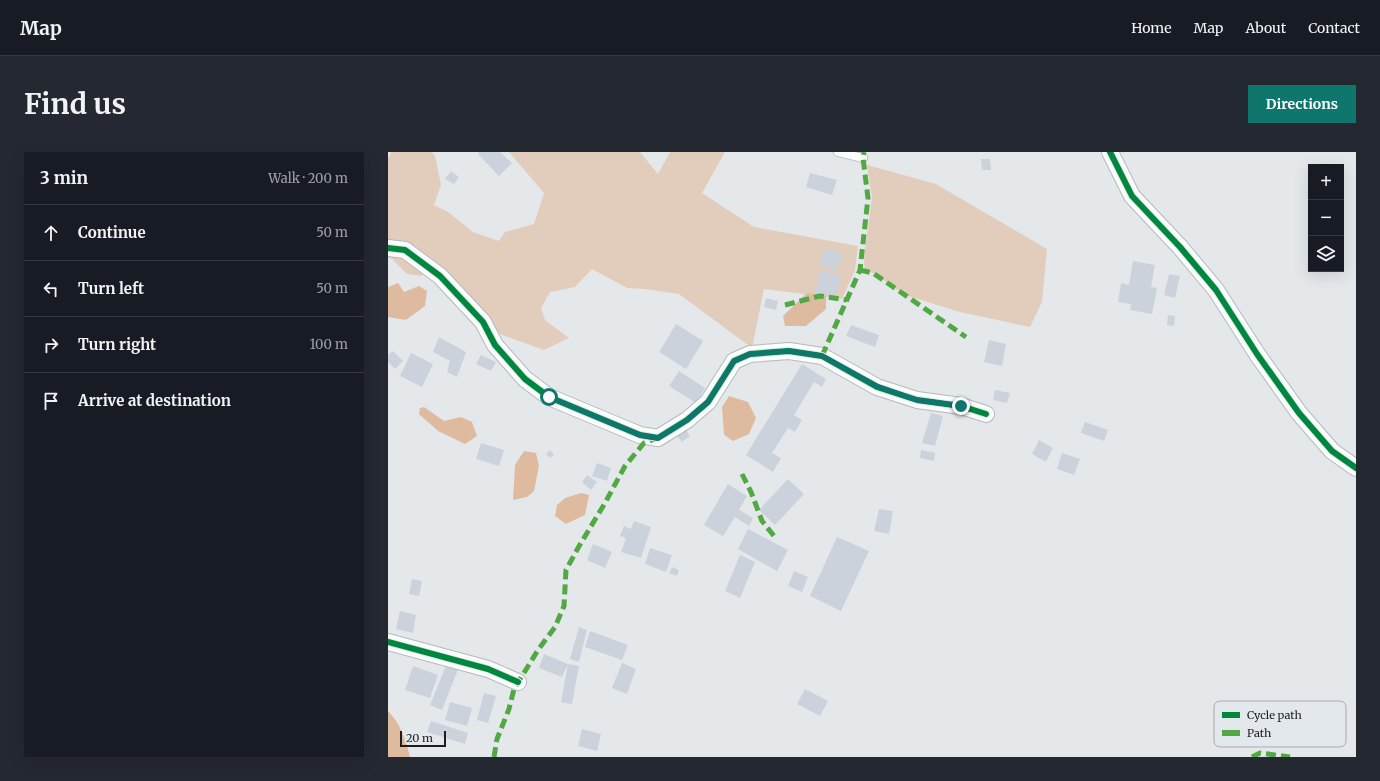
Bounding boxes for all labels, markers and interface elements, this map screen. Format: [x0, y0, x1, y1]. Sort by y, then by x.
text: Map [20, 16, 62, 40]
text: Home [1131, 19, 1172, 37]
text: Map [1194, 19, 1223, 37]
text: About [1245, 19, 1286, 37]
text: Contact [1308, 19, 1360, 37]
button: Directions [1248, 85, 1356, 123]
text: Find us [24, 86, 126, 122]
map controls [1308, 164, 1344, 272]
button: + [1308, 164, 1344, 200]
text: 3 min [40, 167, 88, 189]
text: Walk · 200 m [268, 170, 348, 187]
button: − [1308, 200, 1344, 236]
icon: ahead [40, 222, 62, 244]
text: Continue [78, 223, 146, 242]
text: 50 m [316, 224, 348, 241]
button: layers [1308, 236, 1344, 272]
icon: left [40, 278, 62, 300]
text: Turn left [78, 279, 144, 298]
text: 50 m [316, 280, 348, 297]
icon: right [40, 334, 62, 356]
text: Turn right [78, 335, 156, 354]
text: 100 m [310, 336, 348, 353]
route start [540, 388, 558, 406]
icon: arrive [40, 390, 62, 412]
text: Arrive at destination [78, 391, 231, 410]
route end [952, 397, 970, 415]
legend [1214, 701, 1346, 747]
text: Cycle path [1247, 708, 1302, 722]
text: Path [1247, 726, 1272, 740]
scale bar [400, 729, 446, 748]
text: 20 m [406, 731, 433, 745]

